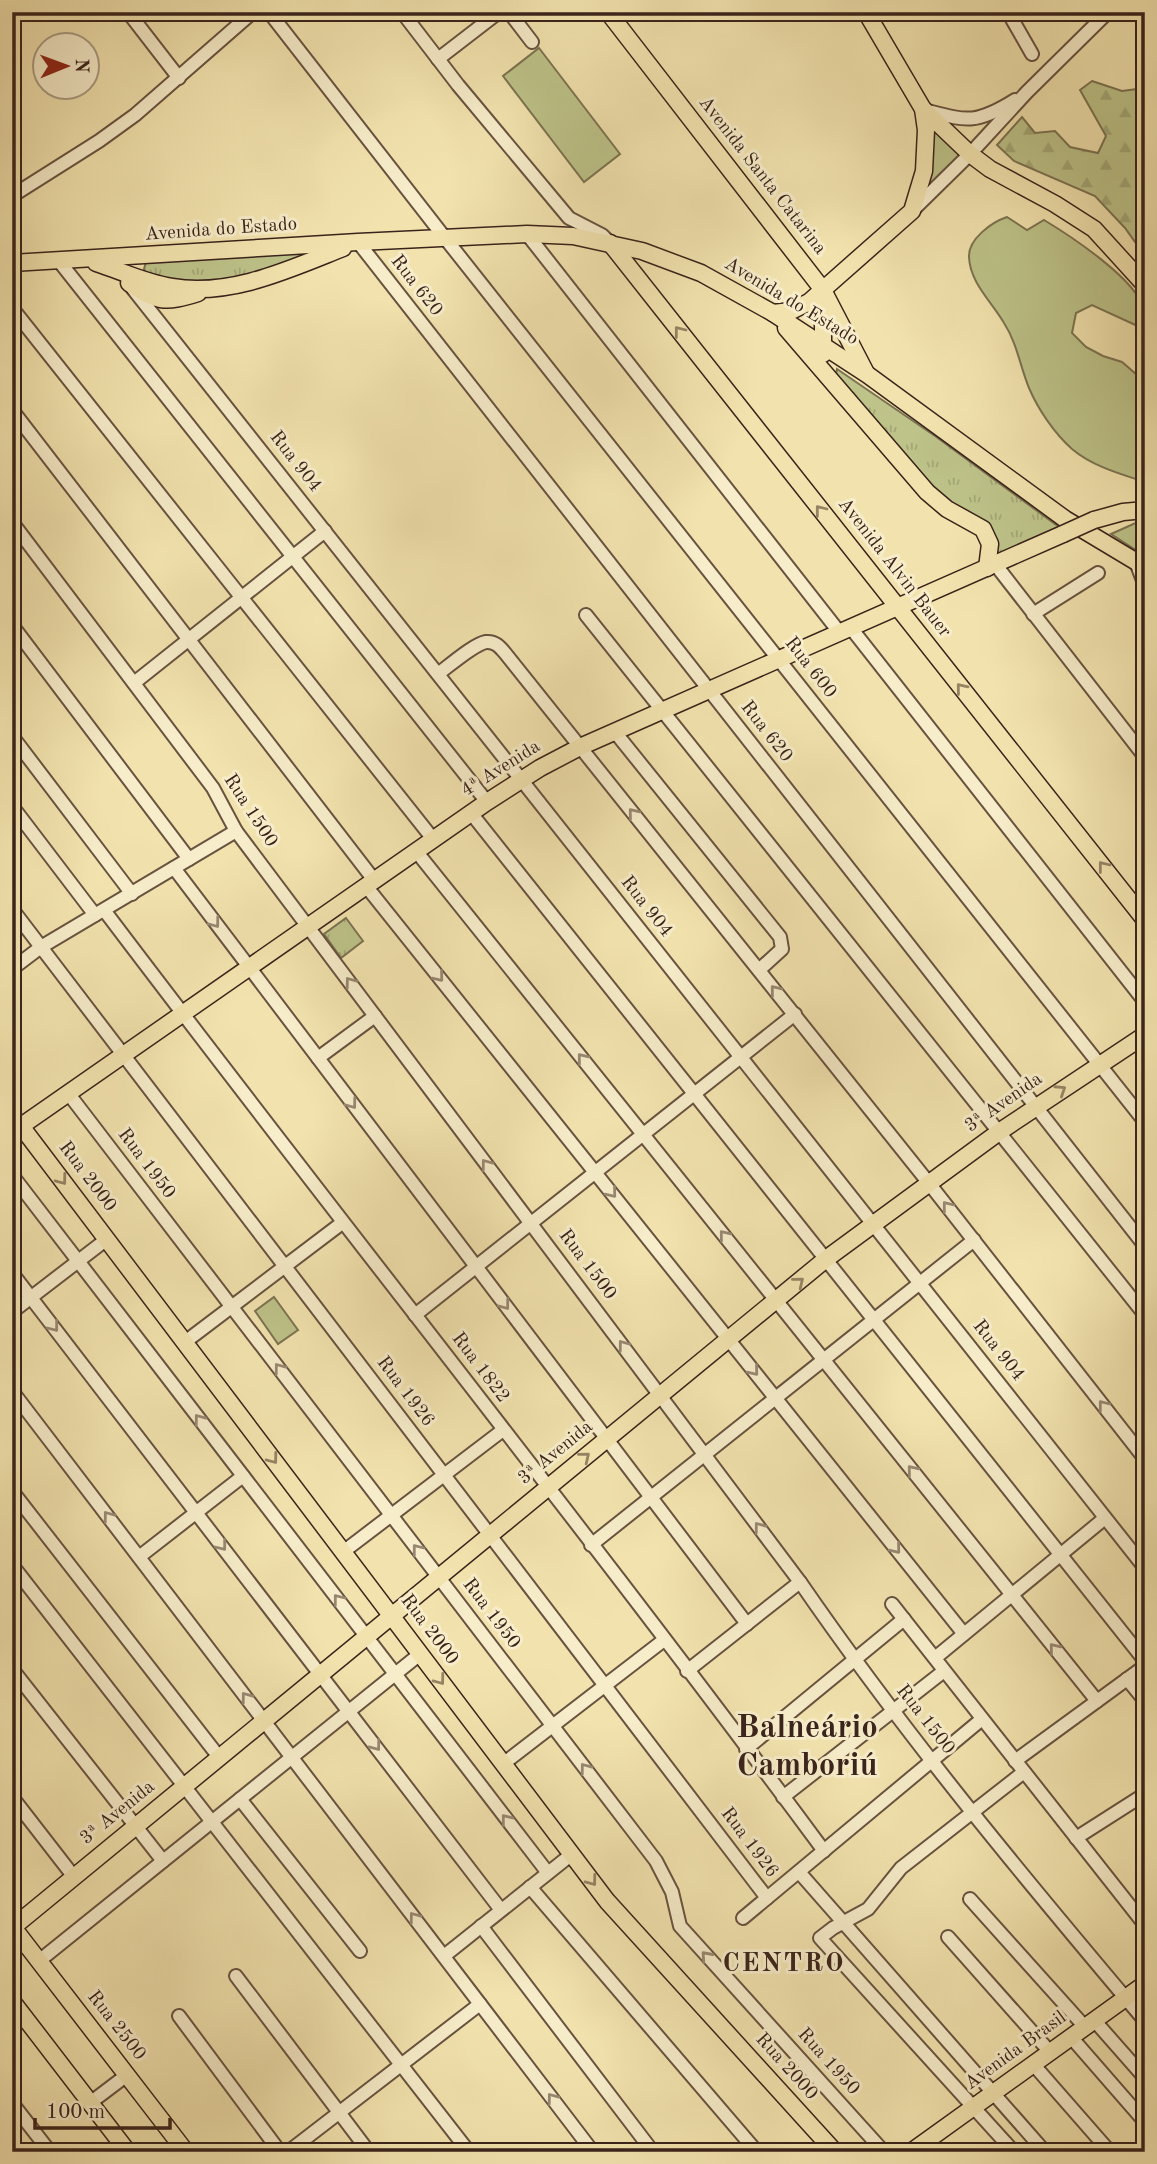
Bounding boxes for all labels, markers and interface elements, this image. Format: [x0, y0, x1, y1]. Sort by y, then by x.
north arrow [32, 32, 102, 102]
text: N [71, 58, 90, 74]
street label: Avenida Santa Catarina [695, 93, 830, 259]
street label: Avenida do Estado [144, 215, 298, 245]
street label: Rua 620 [386, 252, 446, 320]
street label: Avenida do Estado [721, 255, 861, 349]
one-way arrow [675, 326, 688, 338]
street label: Rua 904 [265, 428, 325, 496]
street label: Avenida Alvin Bauer [834, 495, 954, 641]
one-way arrow [816, 505, 829, 517]
street label: Rua 600 [780, 634, 840, 702]
one-way arrow [957, 683, 970, 695]
street label: Rua 620 [736, 698, 796, 766]
street label: 4ª Avenida [458, 737, 544, 801]
street label: Rua 1500 [220, 771, 280, 851]
one-way arrow [629, 808, 641, 821]
one-way arrow [1098, 862, 1111, 874]
street label: Rua 904 [616, 873, 676, 941]
one-way arrow [206, 915, 219, 927]
one-way arrow [431, 970, 444, 982]
one-way arrow [345, 977, 358, 989]
one-way arrow [771, 985, 784, 997]
one-way arrow [577, 1053, 590, 1065]
street label: 3ª Avenida [962, 1069, 1047, 1136]
one-way arrow [1053, 1085, 1066, 1098]
one-way arrow [344, 1096, 357, 1109]
street label: Rua 1950 [114, 1125, 178, 1203]
street label: Rua 2000 [55, 1138, 119, 1216]
one-way arrow [482, 1159, 495, 1171]
one-way arrow [54, 1172, 67, 1185]
one-way arrow [604, 1185, 616, 1198]
one-way arrow [943, 1202, 956, 1214]
street label: Rua 1500 [555, 1226, 619, 1304]
one-way arrow [720, 1231, 732, 1244]
one-way arrow [791, 1277, 803, 1290]
one-way arrow [496, 1297, 509, 1309]
street label: Rua 904 [968, 1317, 1028, 1385]
one-way arrow [45, 1319, 58, 1332]
street label: Rua 1822 [448, 1329, 512, 1407]
one-way arrow [619, 1341, 631, 1353]
street label: Rua 1926 [373, 1353, 437, 1431]
one-way arrow [274, 1363, 287, 1376]
one-way arrow [746, 1363, 758, 1376]
one-way arrow [1098, 1400, 1111, 1413]
one-way arrow [195, 1414, 208, 1427]
street label: 3ª Avenida [515, 1417, 597, 1489]
one-way arrow [265, 1452, 278, 1464]
one-way arrow [577, 1453, 590, 1465]
one-way arrow [908, 1465, 920, 1478]
one-way arrow [103, 1511, 116, 1524]
one-way arrow [755, 1523, 768, 1535]
one-way arrow [214, 1539, 227, 1551]
one-way arrow [888, 1540, 900, 1553]
one-way arrow [413, 1544, 425, 1556]
street label: Rua 1950 [459, 1575, 523, 1653]
street label: Rua 2000 [397, 1591, 461, 1669]
one-way arrow [334, 1595, 347, 1607]
one-way arrow [1050, 1643, 1063, 1655]
one-way arrow [432, 1672, 444, 1685]
street label: Rua 1500 [892, 1682, 958, 1758]
one-way arrow [242, 1692, 255, 1704]
district label: Balneário Camboriú [736, 1712, 878, 1783]
one-way arrow [367, 1739, 380, 1751]
one-way arrow [581, 1763, 593, 1776]
street label: 3ª Avenida [77, 1777, 159, 1849]
street label: Rua 1926 [717, 1804, 781, 1882]
one-way arrow [502, 1814, 515, 1827]
one-way arrow [583, 1873, 596, 1886]
one-way arrow [409, 1912, 422, 1924]
one-way arrow [702, 1951, 715, 1964]
district label: CENTRO [722, 1951, 846, 1977]
street label: Rua 2500 [83, 1988, 149, 2064]
street label: Avenida Brasil [962, 2008, 1070, 2094]
street label: Rua 1950 [793, 2025, 863, 2099]
street label: Rua 2000 [751, 2030, 821, 2104]
scale bar [35, 2087, 170, 2131]
one-way arrow [547, 2093, 560, 2105]
text: 100 m [46, 2102, 105, 2123]

